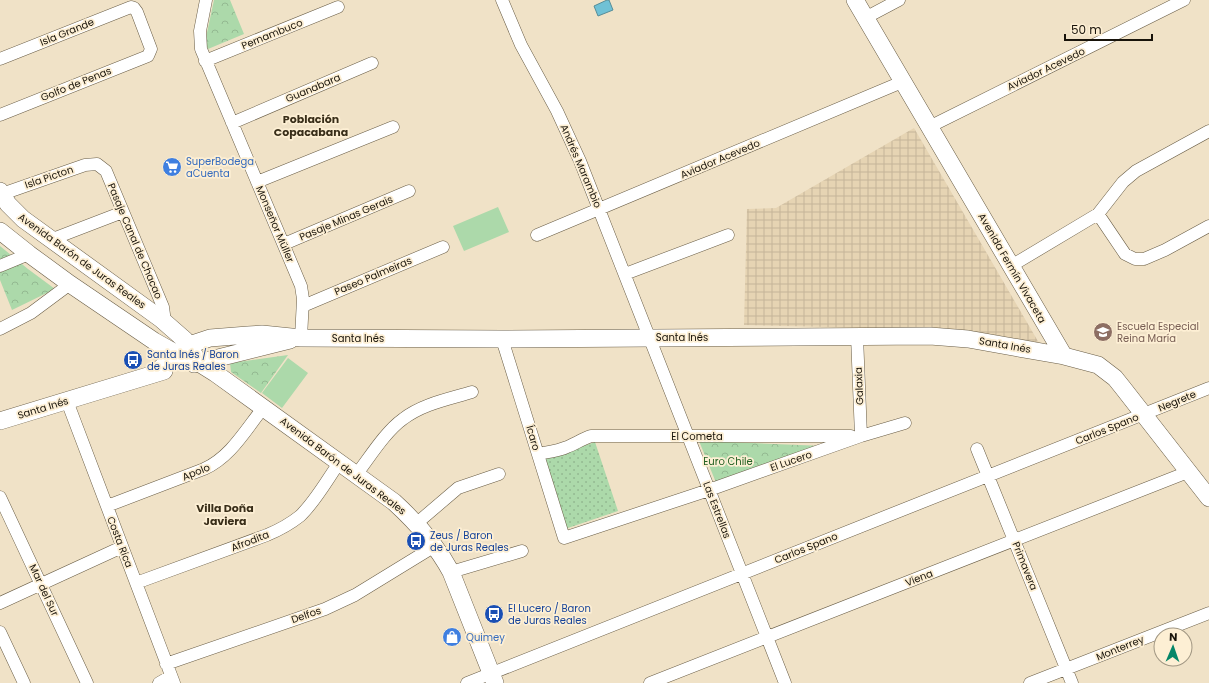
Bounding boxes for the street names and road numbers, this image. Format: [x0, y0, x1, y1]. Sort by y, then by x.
street label: Isla Grande [38, 14, 96, 50]
street label: Pernambuco [239, 15, 305, 53]
street label: Aviador Acevedo [1004, 44, 1088, 94]
street label: Golfo de Penas [38, 63, 114, 105]
street label: Guanabara [283, 70, 343, 106]
street label: Andrés Marambio [557, 122, 605, 210]
street label: Aviador Acevedo [678, 135, 762, 183]
street label: Isla Picton [23, 162, 75, 192]
street label: Pasaje Canal de Chacao [104, 181, 166, 301]
street label: Monseñor Müller [252, 183, 298, 265]
street label: Pasaje Minas Gerais [297, 192, 395, 244]
street label: Avenida Barón de Juras Reales [15, 210, 149, 312]
street label: Avenida Fermín Vivaceta [974, 210, 1050, 326]
street label: Paseo Palmeiras [332, 253, 414, 299]
street label: Santa Inés [656, 330, 708, 345]
street label: Santa Inés [332, 331, 384, 346]
street label: Santa Inés [978, 333, 1032, 357]
street label: Galaxia [851, 367, 867, 405]
street label: Negrete [1156, 387, 1198, 415]
street label: Santa Inés [16, 393, 70, 423]
street label: Carlos Spano [1073, 409, 1141, 449]
street label: Avenida Barón de Juras Reales [277, 414, 409, 518]
street label: Ícaro [522, 424, 544, 452]
street label: El Cometa [671, 429, 723, 444]
street label: El Lucero [768, 447, 814, 475]
street label: Apolo [180, 460, 212, 484]
street label: Las Estrellas [699, 479, 735, 541]
street label: Costa Rica [103, 514, 137, 570]
street label: Afrodita [229, 527, 271, 555]
street label: Carlos Spano [772, 528, 840, 568]
street label: Primavera [1008, 539, 1042, 593]
street label: Mar del Sur [25, 562, 63, 619]
street label: Viena [903, 566, 935, 590]
street label: Delfos [289, 603, 323, 627]
street label: Monterrey [1094, 631, 1147, 664]

